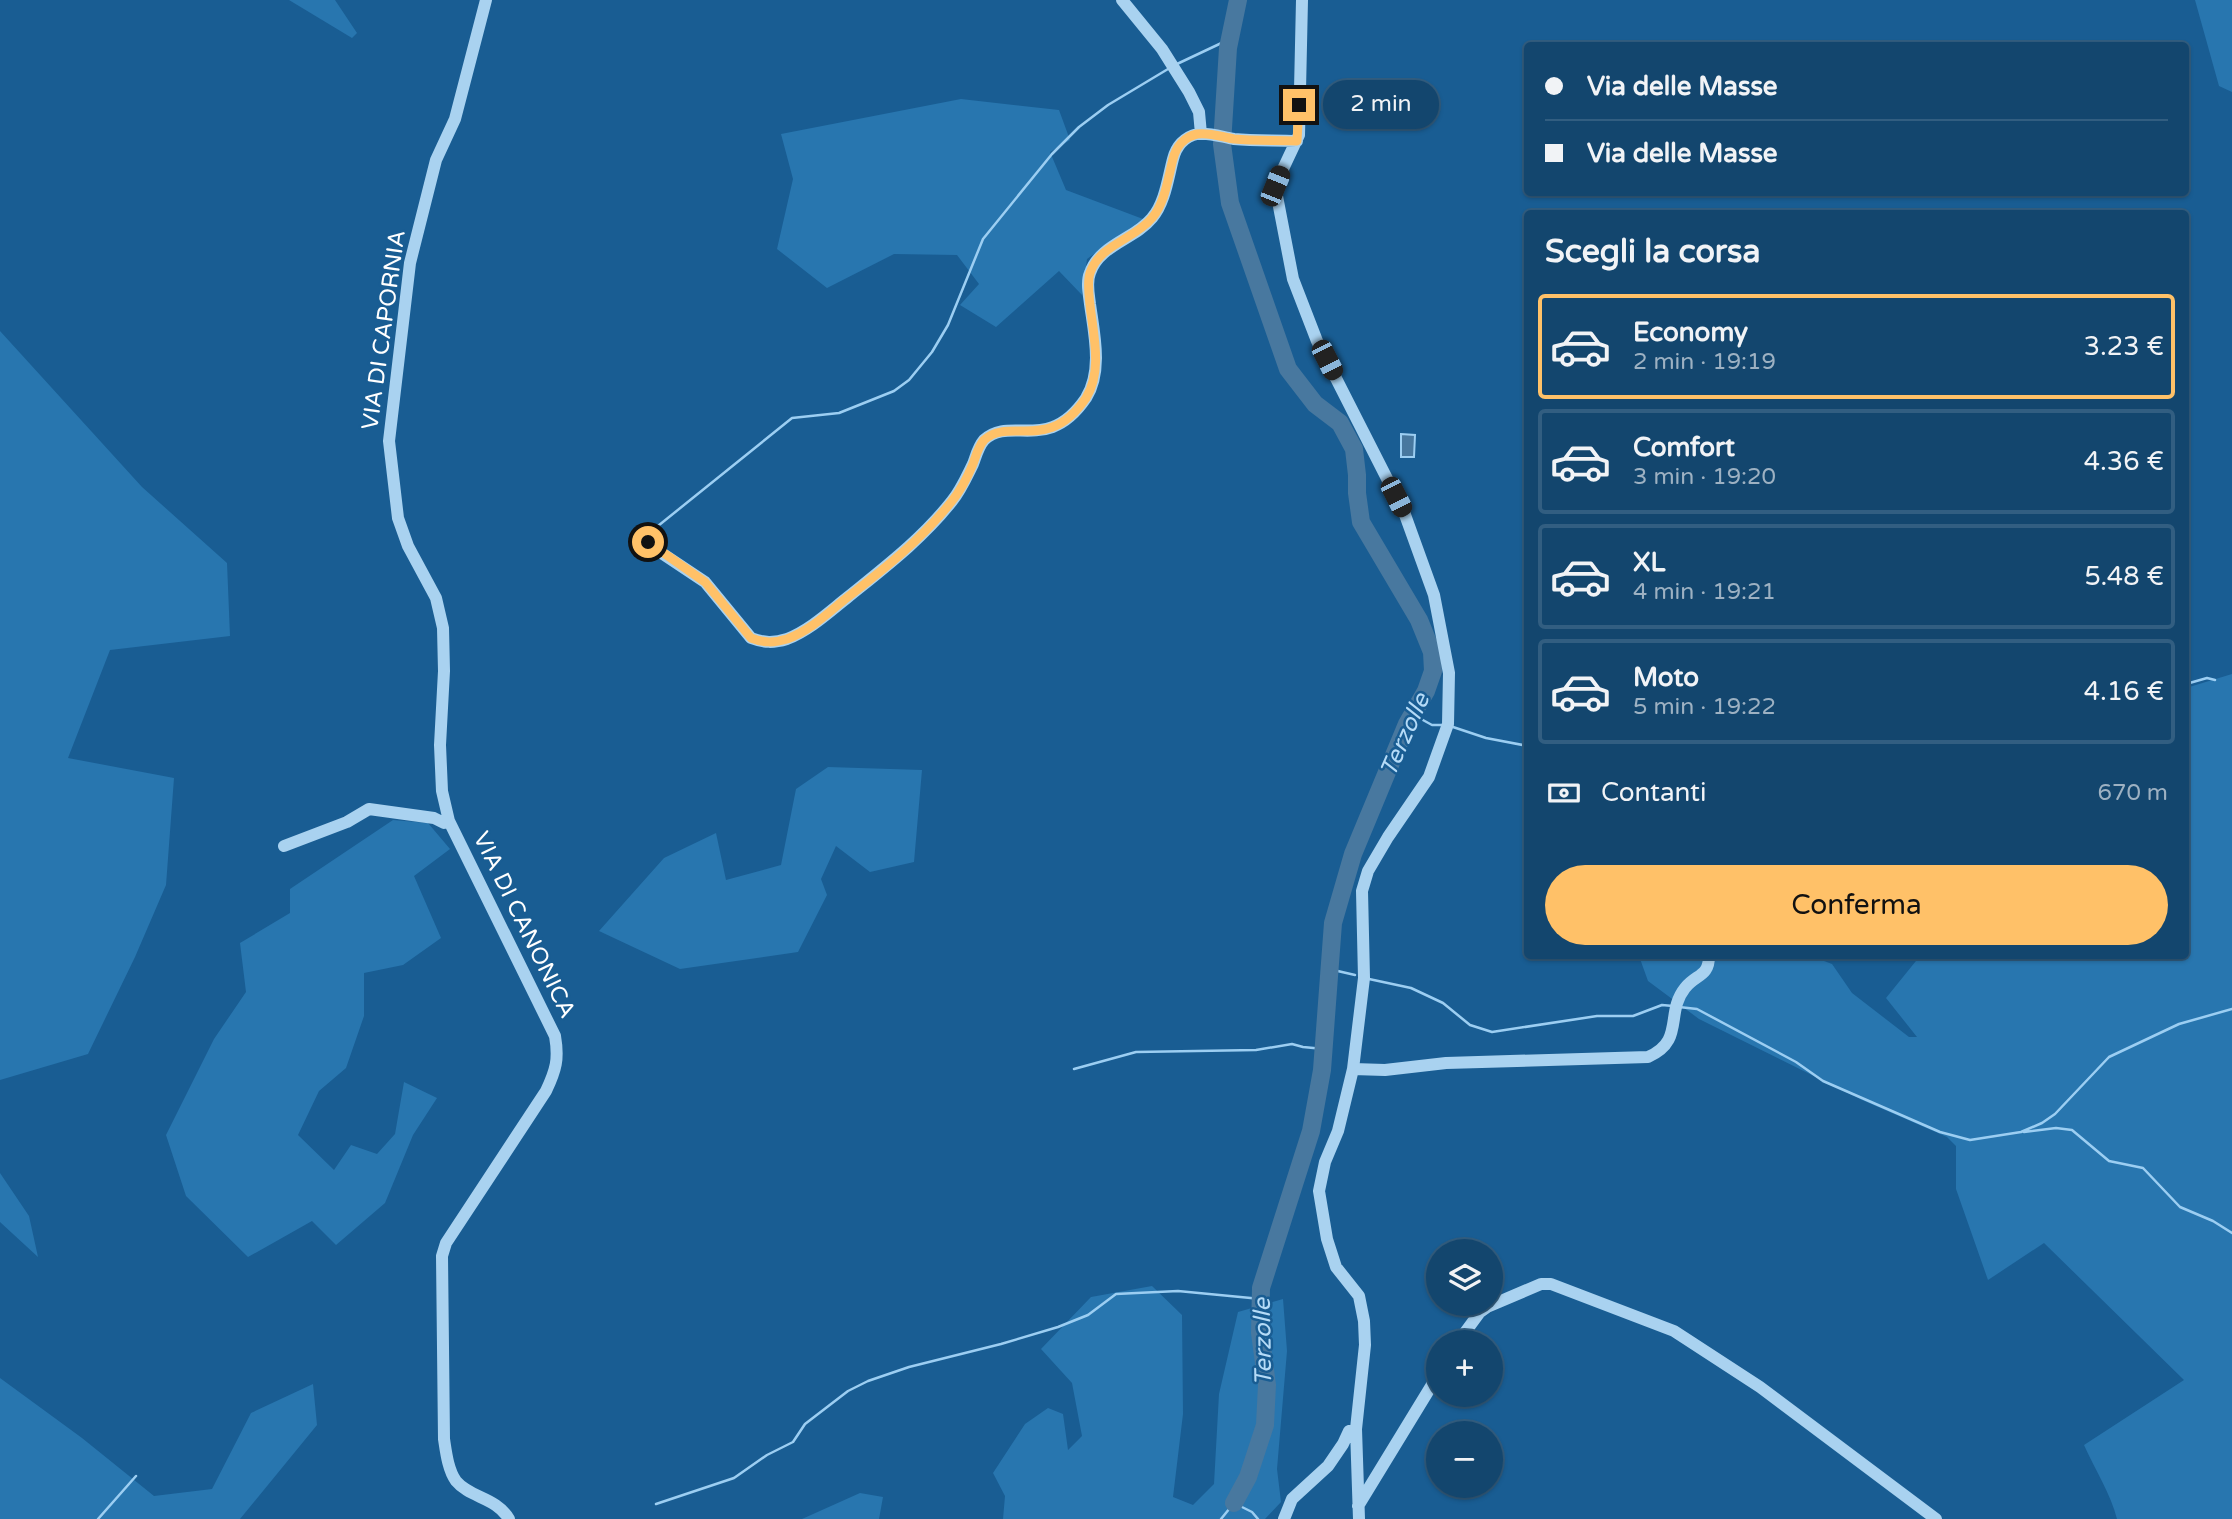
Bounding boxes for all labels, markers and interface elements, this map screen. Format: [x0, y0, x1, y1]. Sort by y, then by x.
text: Via delle Masse [1587, 71, 1778, 102]
callout: 2 min [1324, 80, 1439, 130]
route end [1283, 89, 1315, 121]
text: 2 min [1350, 90, 1412, 118]
text: Via delle Masse [1587, 138, 1778, 169]
car [1258, 163, 1293, 209]
street label: VIA DI CAPORNIA [356, 228, 412, 432]
text: Scegli la corsa [1545, 233, 1760, 271]
icon: car [1549, 315, 1612, 378]
text: Economy [1633, 317, 1748, 348]
text: 3.23 € [2084, 331, 2164, 362]
car [1309, 337, 1346, 383]
text: 2 min · 19:19 [1633, 348, 1776, 376]
icon: car [1549, 430, 1612, 493]
text: Comfort [1633, 432, 1735, 463]
text: 4.36 € [2084, 446, 2164, 477]
text: 3 min · 19:20 [1633, 463, 1776, 491]
car [1378, 474, 1415, 520]
route start [632, 526, 664, 558]
icon: car [1549, 545, 1612, 608]
text: XL [1633, 547, 1665, 578]
text: 5.48 € [2085, 561, 2164, 592]
text: 4 min · 19:21 [1633, 578, 1776, 606]
icon: car [1549, 660, 1612, 723]
text: Moto [1633, 662, 1699, 693]
text: 4.16 € [2084, 676, 2164, 707]
water label: Terzolle [1374, 688, 1437, 781]
text: 5 min · 19:22 [1633, 693, 1776, 721]
icon: cash [1545, 774, 1583, 812]
text: Contanti [1601, 777, 1706, 808]
text: 670 m [2098, 779, 2168, 807]
street label: VIA DI CANONICA [467, 827, 581, 1023]
button: Conferma [1545, 865, 2168, 945]
map controls [1426, 1239, 1503, 1498]
button: layers [1426, 1239, 1503, 1316]
water label: Terzolle [1248, 1296, 1278, 1386]
button: + [1426, 1330, 1503, 1407]
button: − [1426, 1421, 1503, 1498]

